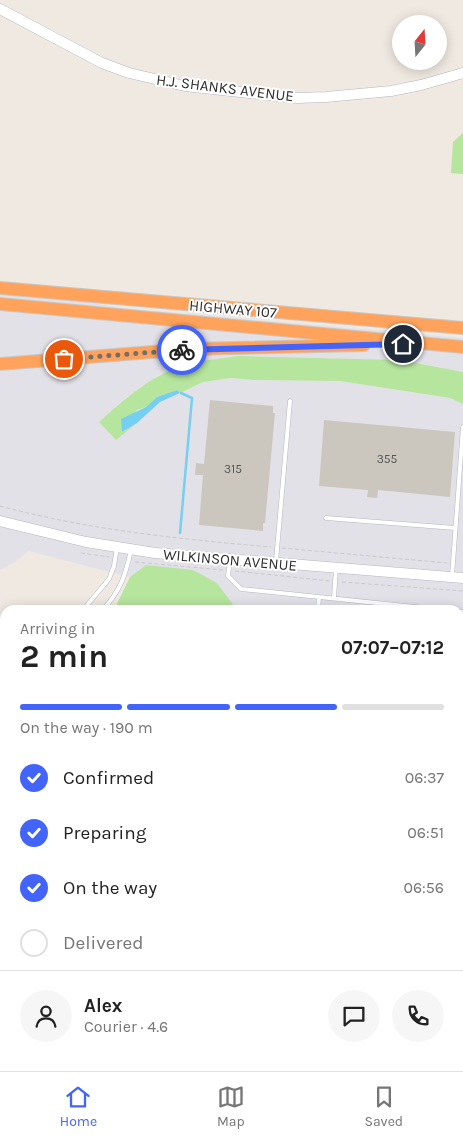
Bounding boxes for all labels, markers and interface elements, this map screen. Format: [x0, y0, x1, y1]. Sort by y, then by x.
north arrow [392, 15, 448, 70]
map controls [392, 15, 447, 70]
street label: H.J. SHANKS AVENUE [155, 71, 295, 105]
street label: HIGHWAY 107 [188, 296, 278, 322]
pin [382, 323, 424, 365]
courier [157, 325, 207, 375]
icon: home [389, 330, 417, 358]
icon: bike [168, 336, 196, 364]
pin [43, 338, 85, 380]
icon: bag [50, 345, 78, 373]
house number: 355 [377, 452, 398, 466]
house number: 315 [224, 462, 242, 476]
street label: WILKINSON AVENUE [162, 545, 298, 575]
text: Arriving in [20, 619, 95, 638]
text: 07:07–07:12 [341, 637, 444, 659]
text: 2 min [20, 638, 108, 675]
text: On the way · 190 m [20, 718, 153, 737]
icon: check [20, 764, 48, 792]
text: Confirmed [63, 767, 154, 789]
text: 06:37 [405, 768, 444, 787]
icon: check [20, 819, 48, 847]
text: Preparing [63, 822, 146, 844]
text: 06:51 [407, 823, 444, 842]
icon: check [20, 874, 48, 902]
text: On the way [63, 877, 157, 899]
text: 06:56 [403, 878, 444, 897]
text: Delivered [63, 932, 143, 954]
button: person [20, 990, 72, 1042]
button: chat [328, 990, 380, 1042]
button: phone [392, 990, 444, 1042]
text: Alex [84, 995, 122, 1017]
text: Courier · 4.6 [84, 1017, 168, 1036]
tab: Home [60, 1083, 97, 1130]
tab: Map [217, 1083, 245, 1130]
tab: Saved [364, 1083, 403, 1130]

